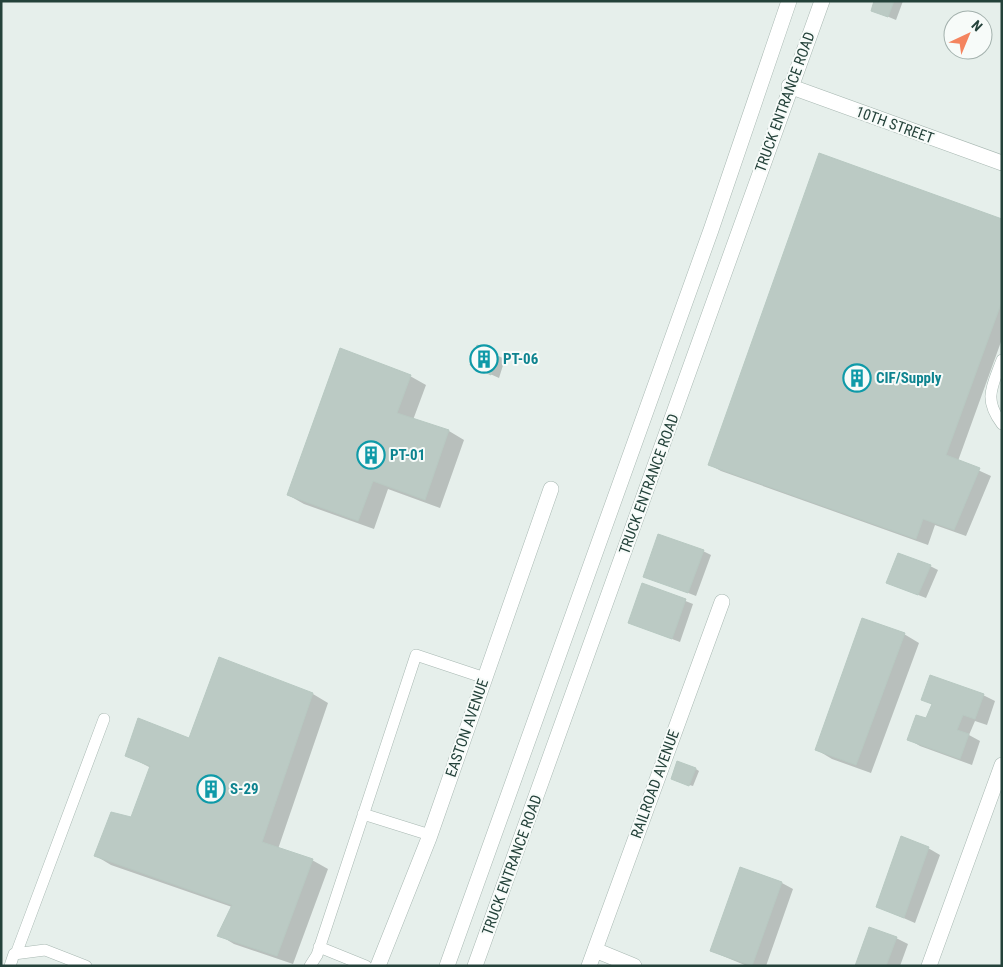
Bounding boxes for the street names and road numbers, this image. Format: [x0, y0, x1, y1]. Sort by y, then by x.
street label: TRUCK ENTRANCE ROAD [751, 29, 819, 175]
street label: 10TH STREET [853, 103, 937, 148]
street label: TRUCK ENTRANCE ROAD [615, 411, 683, 557]
street label: EASTON AVENUE [442, 677, 492, 779]
street label: RAILROAD AVENUE [627, 727, 683, 841]
street label: TRUCK ENTRANCE ROAD [478, 792, 546, 938]

